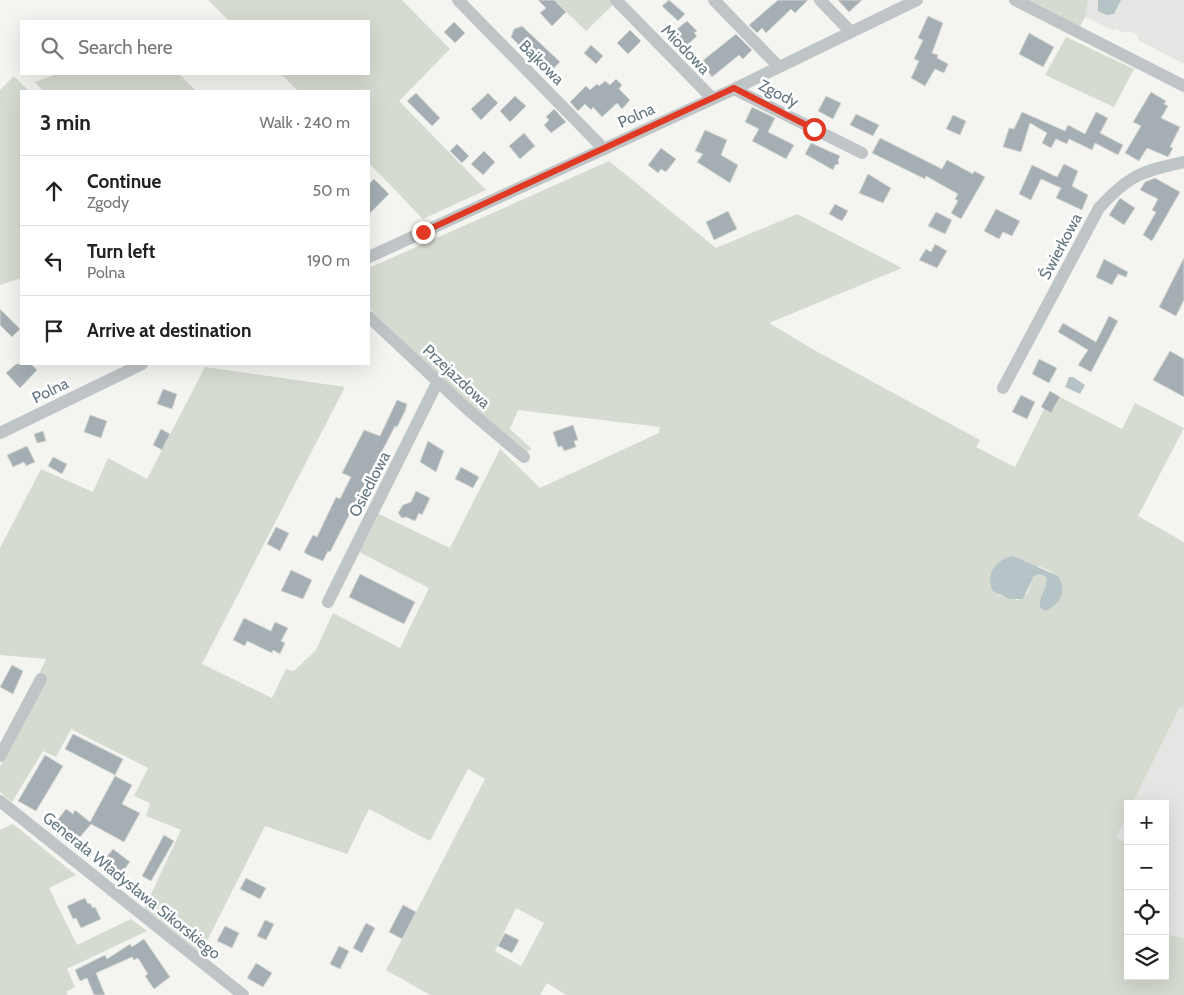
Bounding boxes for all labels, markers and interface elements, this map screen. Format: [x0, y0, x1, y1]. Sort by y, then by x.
search box [20, 20, 370, 75]
street label: Miodowa [657, 21, 714, 78]
icon: search [38, 34, 66, 62]
text: Search here [78, 36, 172, 59]
street label: Bajkowa [515, 36, 568, 89]
street label: Zgody [756, 75, 802, 111]
street label: Polna [615, 99, 658, 132]
text: 3 min [40, 110, 91, 135]
text: Walk · 240 m [259, 113, 350, 132]
route start [803, 118, 826, 141]
text: Continue [87, 170, 161, 193]
icon: ahead [40, 177, 68, 205]
text: 50 m [313, 181, 350, 200]
text: Zgody [87, 193, 129, 212]
street label: Świerkowa [1035, 210, 1086, 283]
route end [412, 221, 435, 244]
text: Turn left [87, 240, 155, 263]
icon: left [40, 247, 68, 275]
text: 190 m [307, 251, 350, 270]
text: Polna [87, 263, 125, 282]
icon: arrive [40, 317, 68, 345]
text: Arrive at destination [87, 319, 251, 342]
street label: Przejazdowa [419, 340, 494, 412]
street label: Polna [29, 373, 72, 407]
street label: Osiedlowa [345, 448, 394, 520]
map controls [1124, 800, 1169, 980]
button: + [1124, 800, 1169, 845]
street label: Generała Władysława Sikorskiego [39, 808, 225, 963]
button: − [1124, 845, 1169, 890]
button: locate [1124, 890, 1169, 935]
button: layers [1124, 935, 1169, 980]

